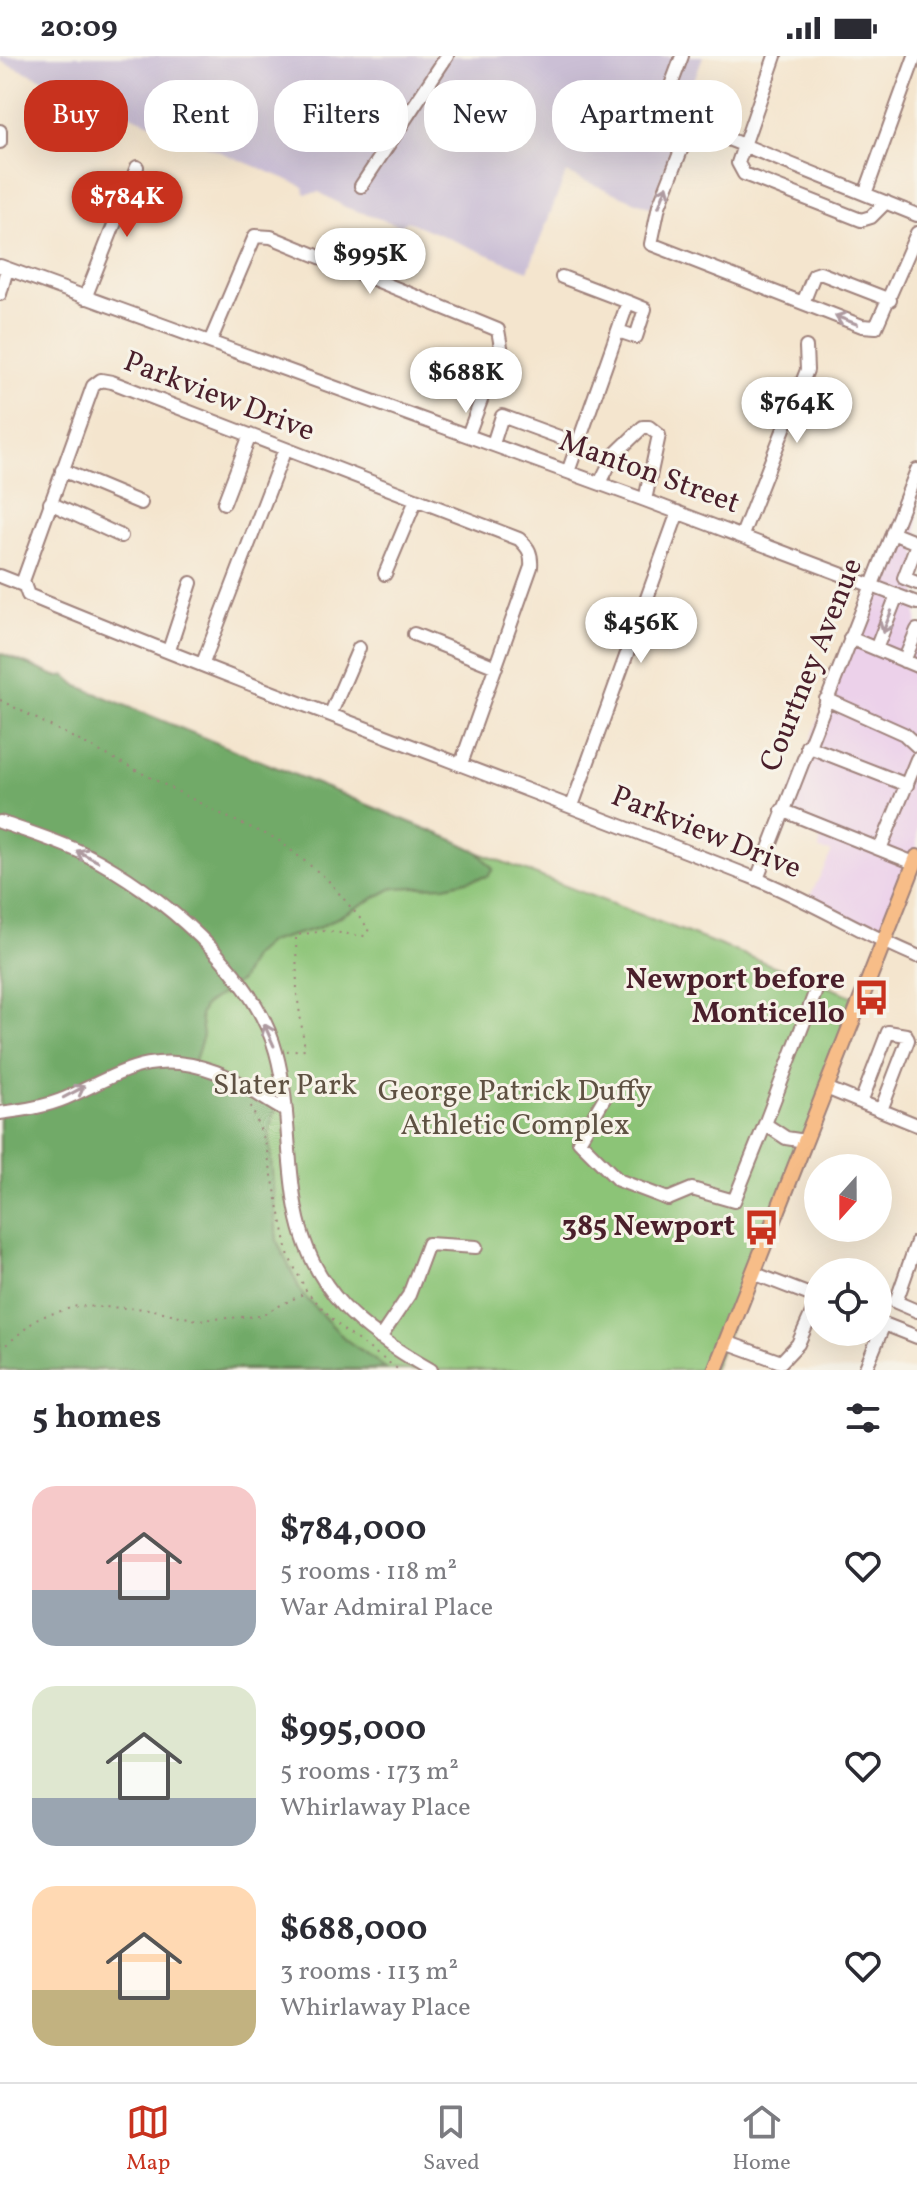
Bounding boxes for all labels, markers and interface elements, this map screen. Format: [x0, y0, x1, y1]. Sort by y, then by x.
text: 20:09 [40, 7, 118, 49]
chip: Buy [24, 80, 128, 152]
chip: Rent [144, 80, 258, 152]
chip: Filters [274, 80, 408, 152]
chip: New [424, 80, 536, 152]
chip: Apartment [552, 80, 742, 152]
pin: $784K [71, 171, 183, 239]
text: $784K [90, 179, 164, 215]
one-way arrow [657, 184, 671, 209]
pin: $995K [314, 228, 426, 296]
text: $995K [333, 236, 407, 272]
one-way arrow [835, 312, 859, 326]
street label: Parkview Drive [117, 341, 321, 453]
pin: $688K [410, 347, 522, 415]
text: $688K [428, 355, 504, 391]
pin: $764K [741, 377, 853, 445]
text: $764K [759, 385, 835, 421]
street label: Manton Street [553, 421, 745, 525]
street label: Courtney Avenue [750, 552, 874, 778]
pin: $456K [585, 597, 697, 665]
text: $456K [603, 605, 679, 641]
one-way arrow [878, 609, 893, 634]
street label: Parkview Drive [605, 776, 807, 890]
one-way arrow [76, 848, 100, 863]
place label: Newport before Monticello [625, 959, 845, 1035]
bus stop icon: Newport before Monticello [852, 978, 890, 1016]
one-way arrow [260, 1023, 275, 1048]
park label: Slater Park [213, 1065, 357, 1107]
park label: George Patrick Duffy Athletic Complex [378, 1071, 652, 1147]
one-way arrow [62, 1084, 86, 1100]
north arrow [804, 1154, 892, 1242]
map controls [804, 1154, 892, 1346]
place label: 385 Newport [562, 1206, 735, 1248]
bus stop icon: 385 Newport [742, 1208, 780, 1246]
button: locate [804, 1258, 892, 1346]
text: 5 homes [32, 1395, 162, 1442]
icon: filters [841, 1396, 885, 1440]
text: $784,000 [280, 1507, 426, 1554]
icon: home [96, 1518, 192, 1614]
icon: heart [841, 1544, 885, 1588]
text: 5 rooms · 118 m² [280, 1554, 457, 1590]
text: War Admiral Place [280, 1590, 493, 1626]
text: $995,000 [280, 1707, 426, 1754]
icon: home [96, 1718, 192, 1814]
icon: heart [841, 1744, 885, 1788]
text: 5 rooms · 173 m² [280, 1754, 459, 1790]
text: Whirlaway Place [280, 1790, 471, 1826]
text: $688,000 [280, 1907, 427, 1954]
icon: home [96, 1918, 192, 2014]
icon: heart [841, 1944, 885, 1988]
text: 3 rooms · 113 m² [280, 1954, 458, 1990]
text: Whirlaway Place [280, 1990, 471, 2026]
tab: Map [126, 2100, 170, 2179]
tab: Saved [423, 2100, 480, 2179]
tab: Home [732, 2100, 791, 2179]

